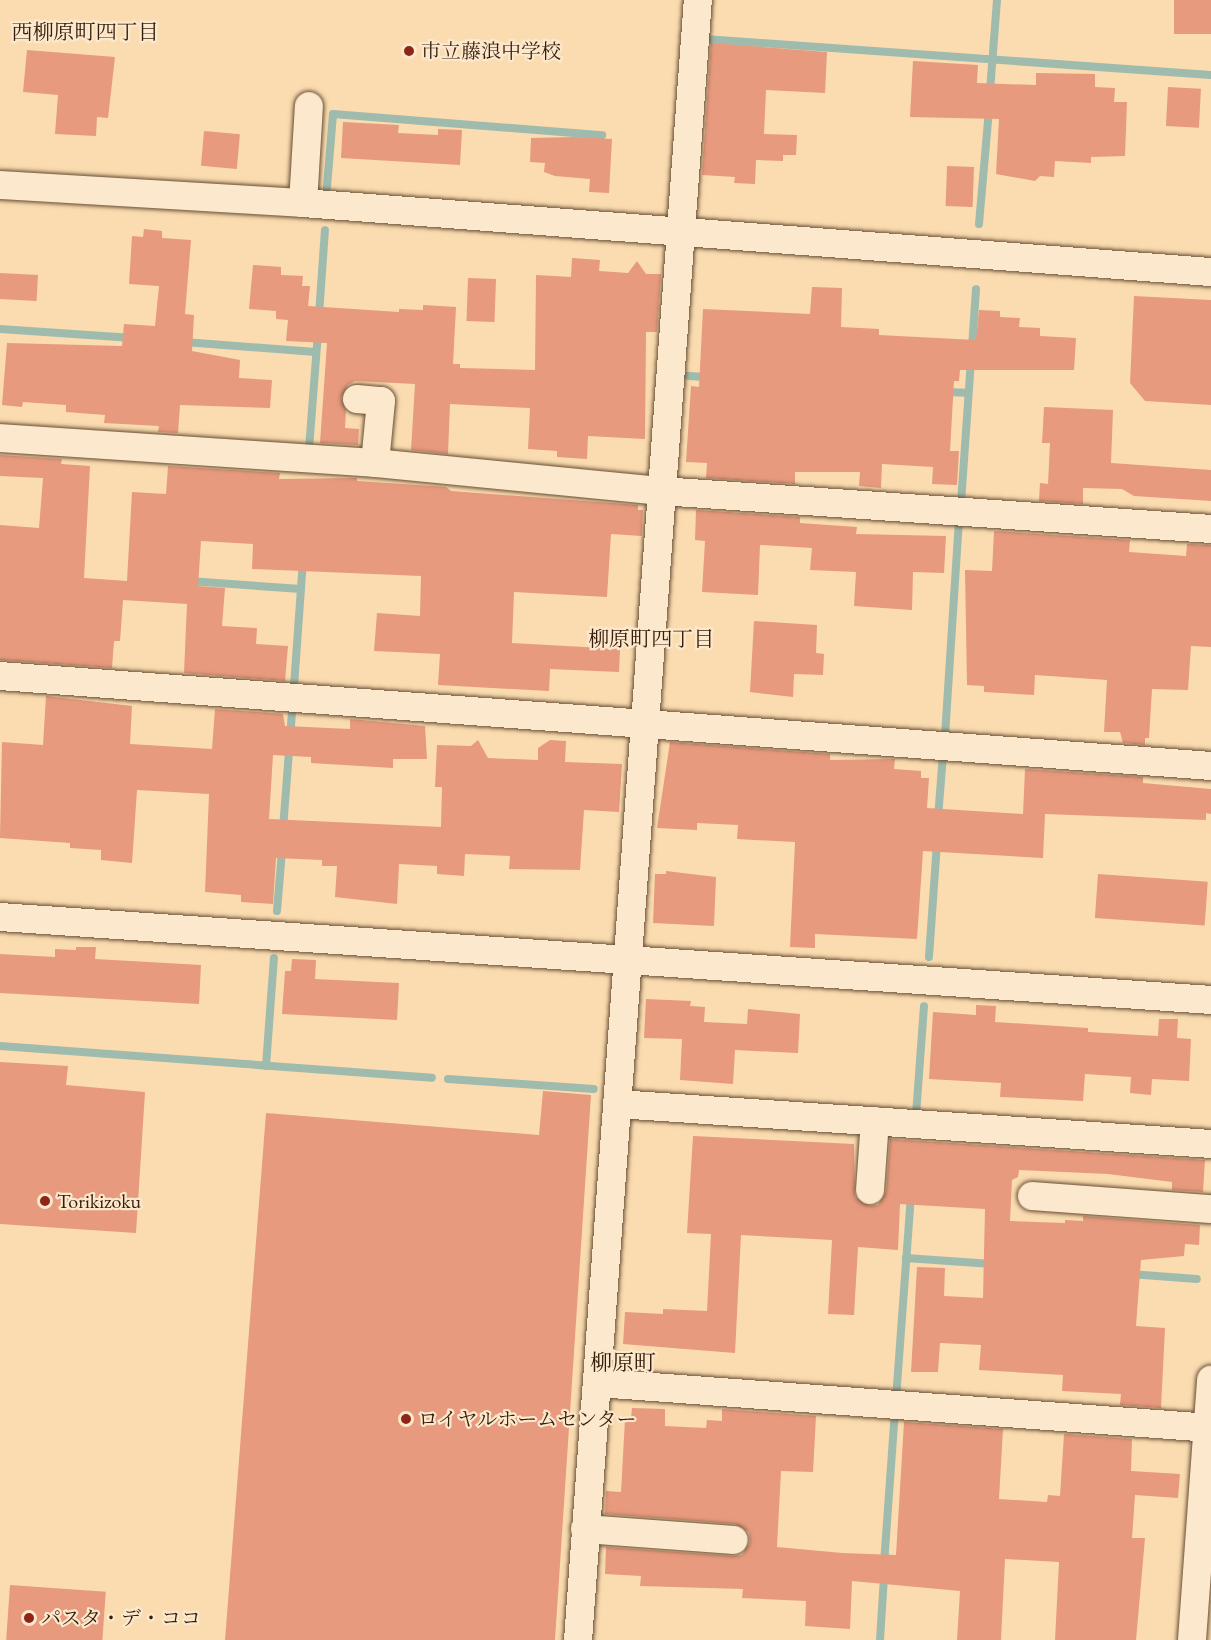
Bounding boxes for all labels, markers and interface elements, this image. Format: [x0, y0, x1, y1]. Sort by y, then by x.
district label: 西柳原町四丁目 [12, 19, 158, 45]
place label: 市立藤浪中学校 [421, 39, 561, 63]
marker: 市立藤浪中学校 [402, 44, 416, 58]
district label: 柳原町四丁目 [588, 626, 714, 652]
place label: Torikizoku [57, 1189, 141, 1213]
marker: Torikizoku [38, 1194, 52, 1208]
district label: 柳原町 [590, 1350, 656, 1376]
place label: ロイヤルホームセンター [418, 1407, 638, 1431]
marker: ロイヤルホームセンター [399, 1412, 413, 1426]
place label: パスタ・デ・ココ [41, 1606, 201, 1630]
marker: パスタ・デ・ココ [22, 1611, 36, 1625]

